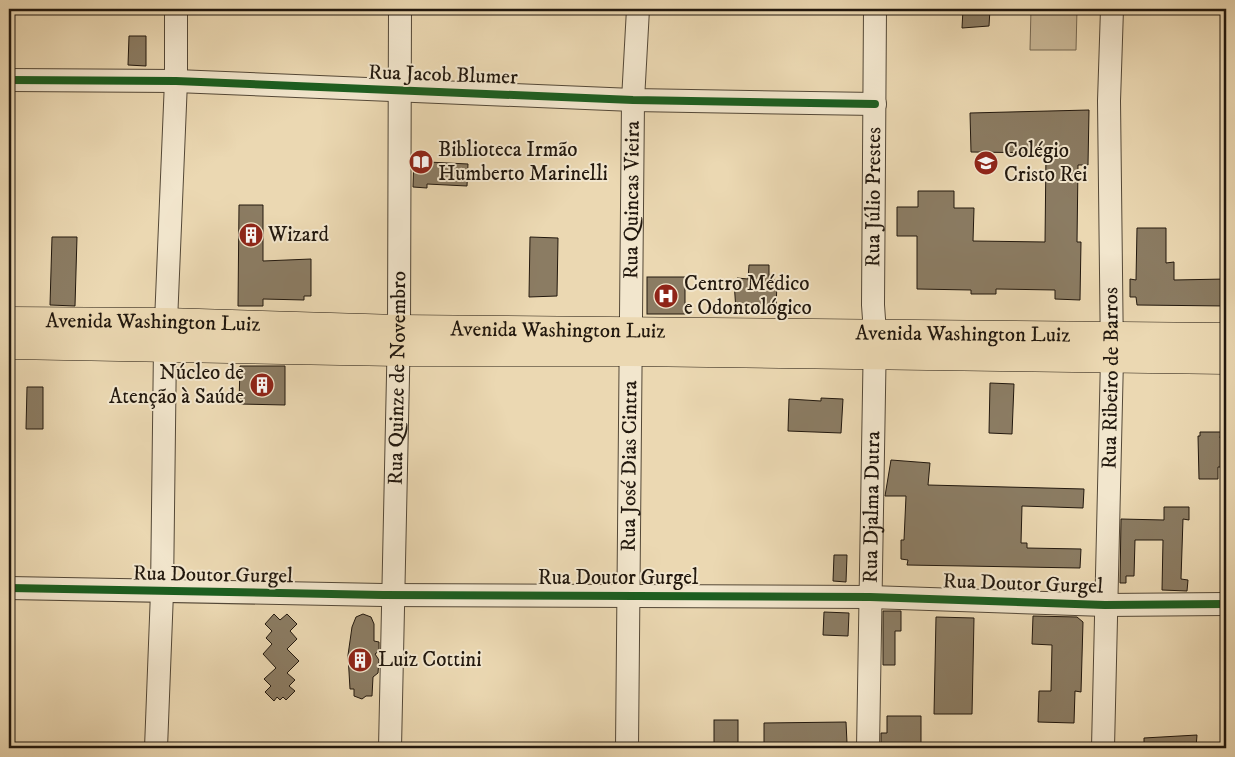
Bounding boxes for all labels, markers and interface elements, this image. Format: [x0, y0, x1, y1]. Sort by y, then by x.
street label: Rua Jacob Blumer [368, 59, 518, 91]
street label: Rua Quincas Vieira [618, 121, 646, 279]
street label: Rua Júlio Prestes [860, 127, 887, 267]
place label: Biblioteca Irmão Humberto Marinelli [438, 137, 608, 187]
place label: Colégio Cristo Rei [1004, 138, 1088, 188]
library icon: Biblioteca Irmão Humberto Marinelli [408, 149, 434, 175]
school or university icon: Colégio Cristo Rei [973, 150, 999, 176]
building icon: Wizard [238, 222, 264, 248]
place label: Wizard [267, 222, 329, 248]
street label: Rua Quinze de Novembro [383, 271, 412, 485]
place label: Centro Médico e Odontológico [684, 271, 812, 321]
hospital icon: Centro Médico e Odontológico [653, 283, 679, 309]
street label: Rua Ribeiro de Barros [1096, 287, 1125, 470]
street label: Avenida Washington Luiz [45, 308, 261, 338]
street label: Avenida Washington Luiz [450, 316, 666, 345]
street label: Avenida Washington Luiz [855, 320, 1071, 348]
place label: Núcleo de Atenção à Saúde [109, 360, 244, 410]
building icon: Núcleo de Atenção à Saúde [249, 372, 275, 398]
street label: Rua José Dias Cintra [616, 380, 643, 552]
street label: Rua Djalma Dutra [858, 431, 886, 583]
street label: Rua Doutor Gurgel [132, 561, 294, 589]
street label: Rua Doutor Gurgel [538, 565, 699, 591]
street label: Rua Doutor Gurgel [942, 568, 1104, 600]
building icon: Luiz Cottini [347, 647, 373, 673]
place label: Luiz Cottini [378, 647, 482, 673]

